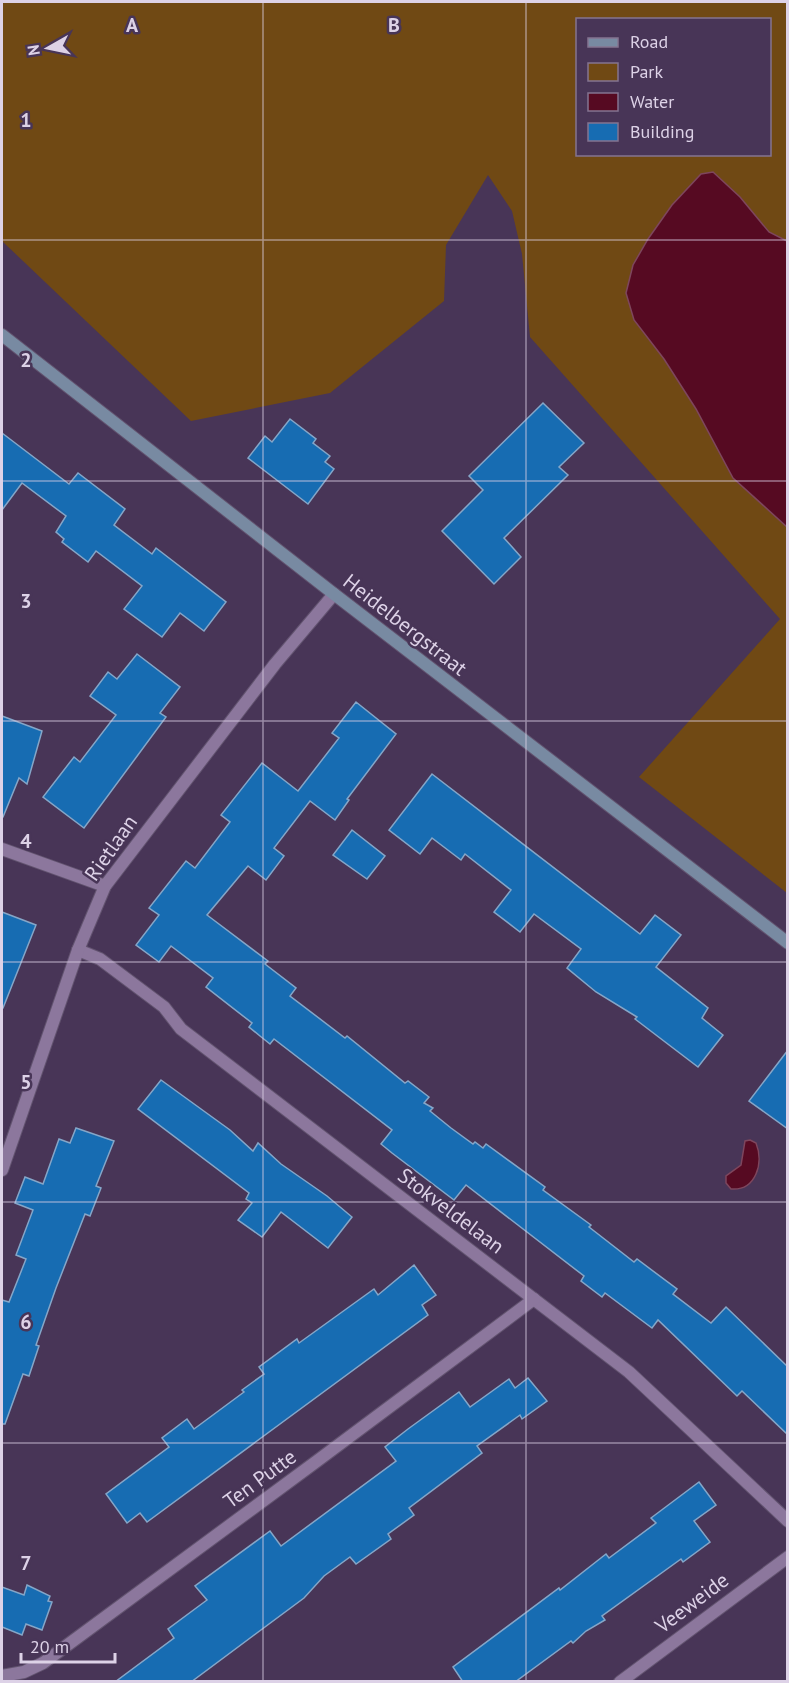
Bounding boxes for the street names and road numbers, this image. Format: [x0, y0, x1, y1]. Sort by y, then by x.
street label: Heidelbergstraat [338, 568, 473, 681]
street label: Rietlaan [78, 810, 143, 886]
street label: Stokveldelaan [393, 1162, 510, 1259]
street label: Ten Putte [218, 1443, 302, 1514]
street label: Veeweide [649, 1566, 734, 1640]

